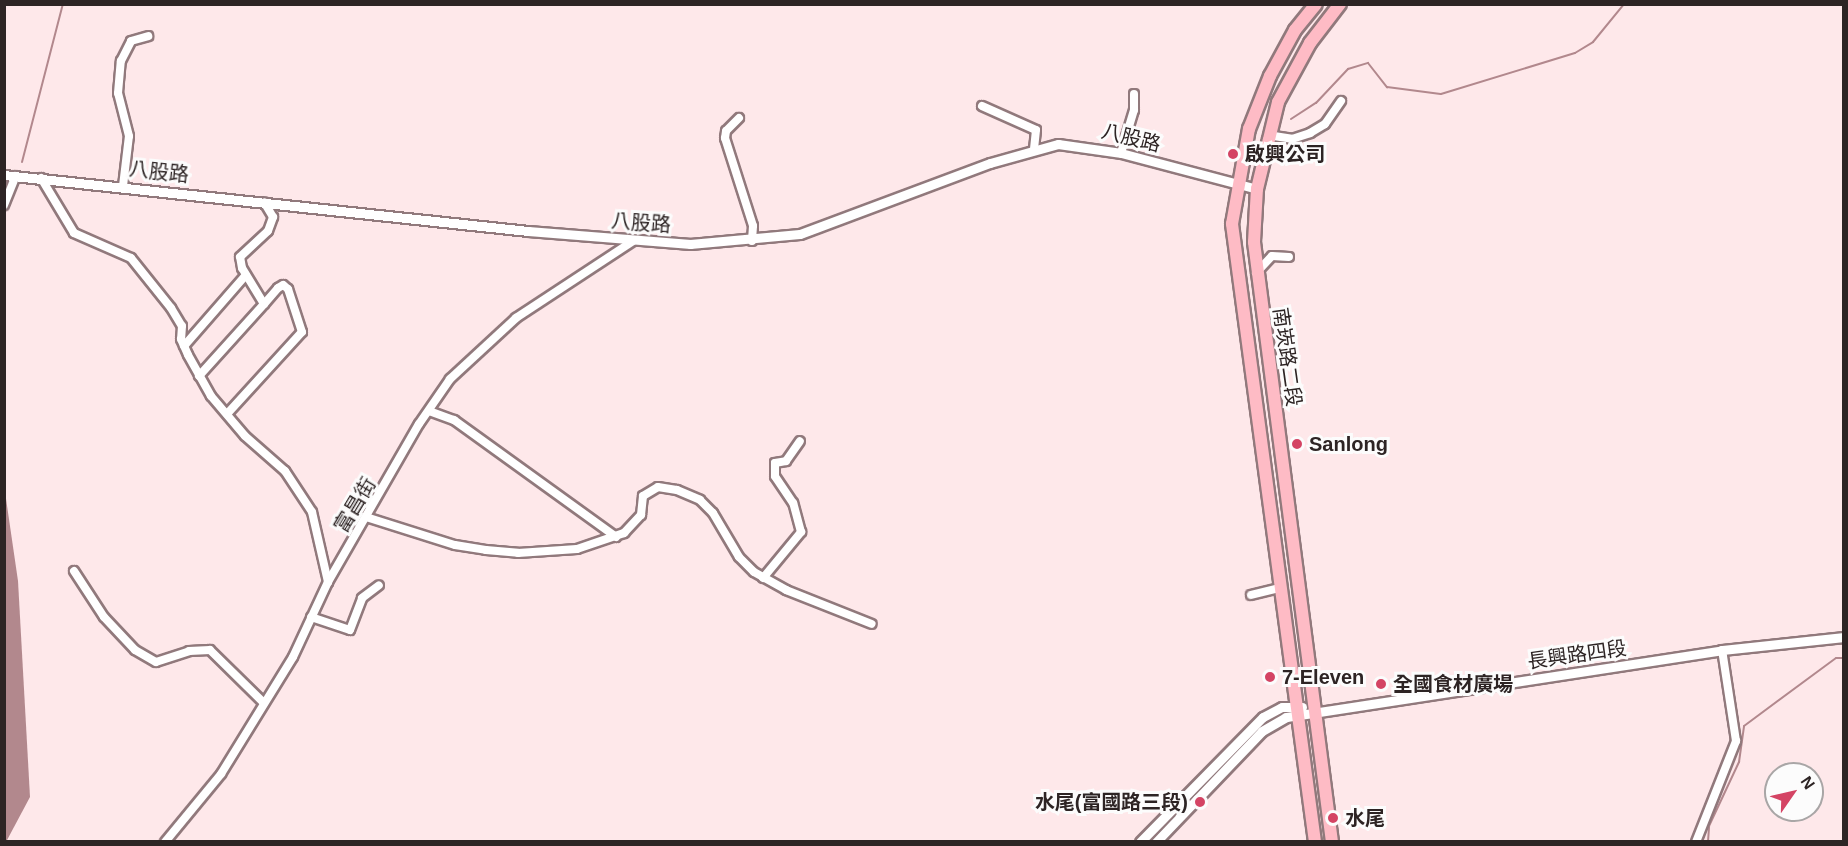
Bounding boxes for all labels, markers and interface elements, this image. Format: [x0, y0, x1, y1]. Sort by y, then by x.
street label: 八股路 [1099, 119, 1163, 157]
place label: 啟興公司 [1245, 142, 1325, 166]
marker: 啟興公司 [1226, 147, 1240, 161]
street label: 八股路 [128, 157, 190, 187]
street label: 八股路 [610, 209, 672, 237]
street label: 南崁路二段 [1268, 306, 1306, 408]
place label: Sanlong [1309, 432, 1388, 456]
marker: Sanlong [1290, 437, 1304, 451]
street label: 富昌街 [329, 473, 381, 537]
street label: 長興路四段 [1526, 636, 1628, 674]
place label: 7-Eleven [1282, 665, 1364, 689]
marker: 7-Eleven [1263, 670, 1277, 684]
place label: 全國食材廣場 [1393, 672, 1513, 696]
marker: 全國食材廣場 [1374, 677, 1388, 691]
north arrow [1764, 762, 1824, 822]
text: N [1797, 773, 1818, 792]
place label: 水尾(富國路三段) [1035, 790, 1188, 814]
marker: 水尾(富國路三段) [1193, 795, 1207, 809]
place label: 水尾 [1345, 806, 1385, 830]
marker: 水尾 [1326, 811, 1340, 825]

